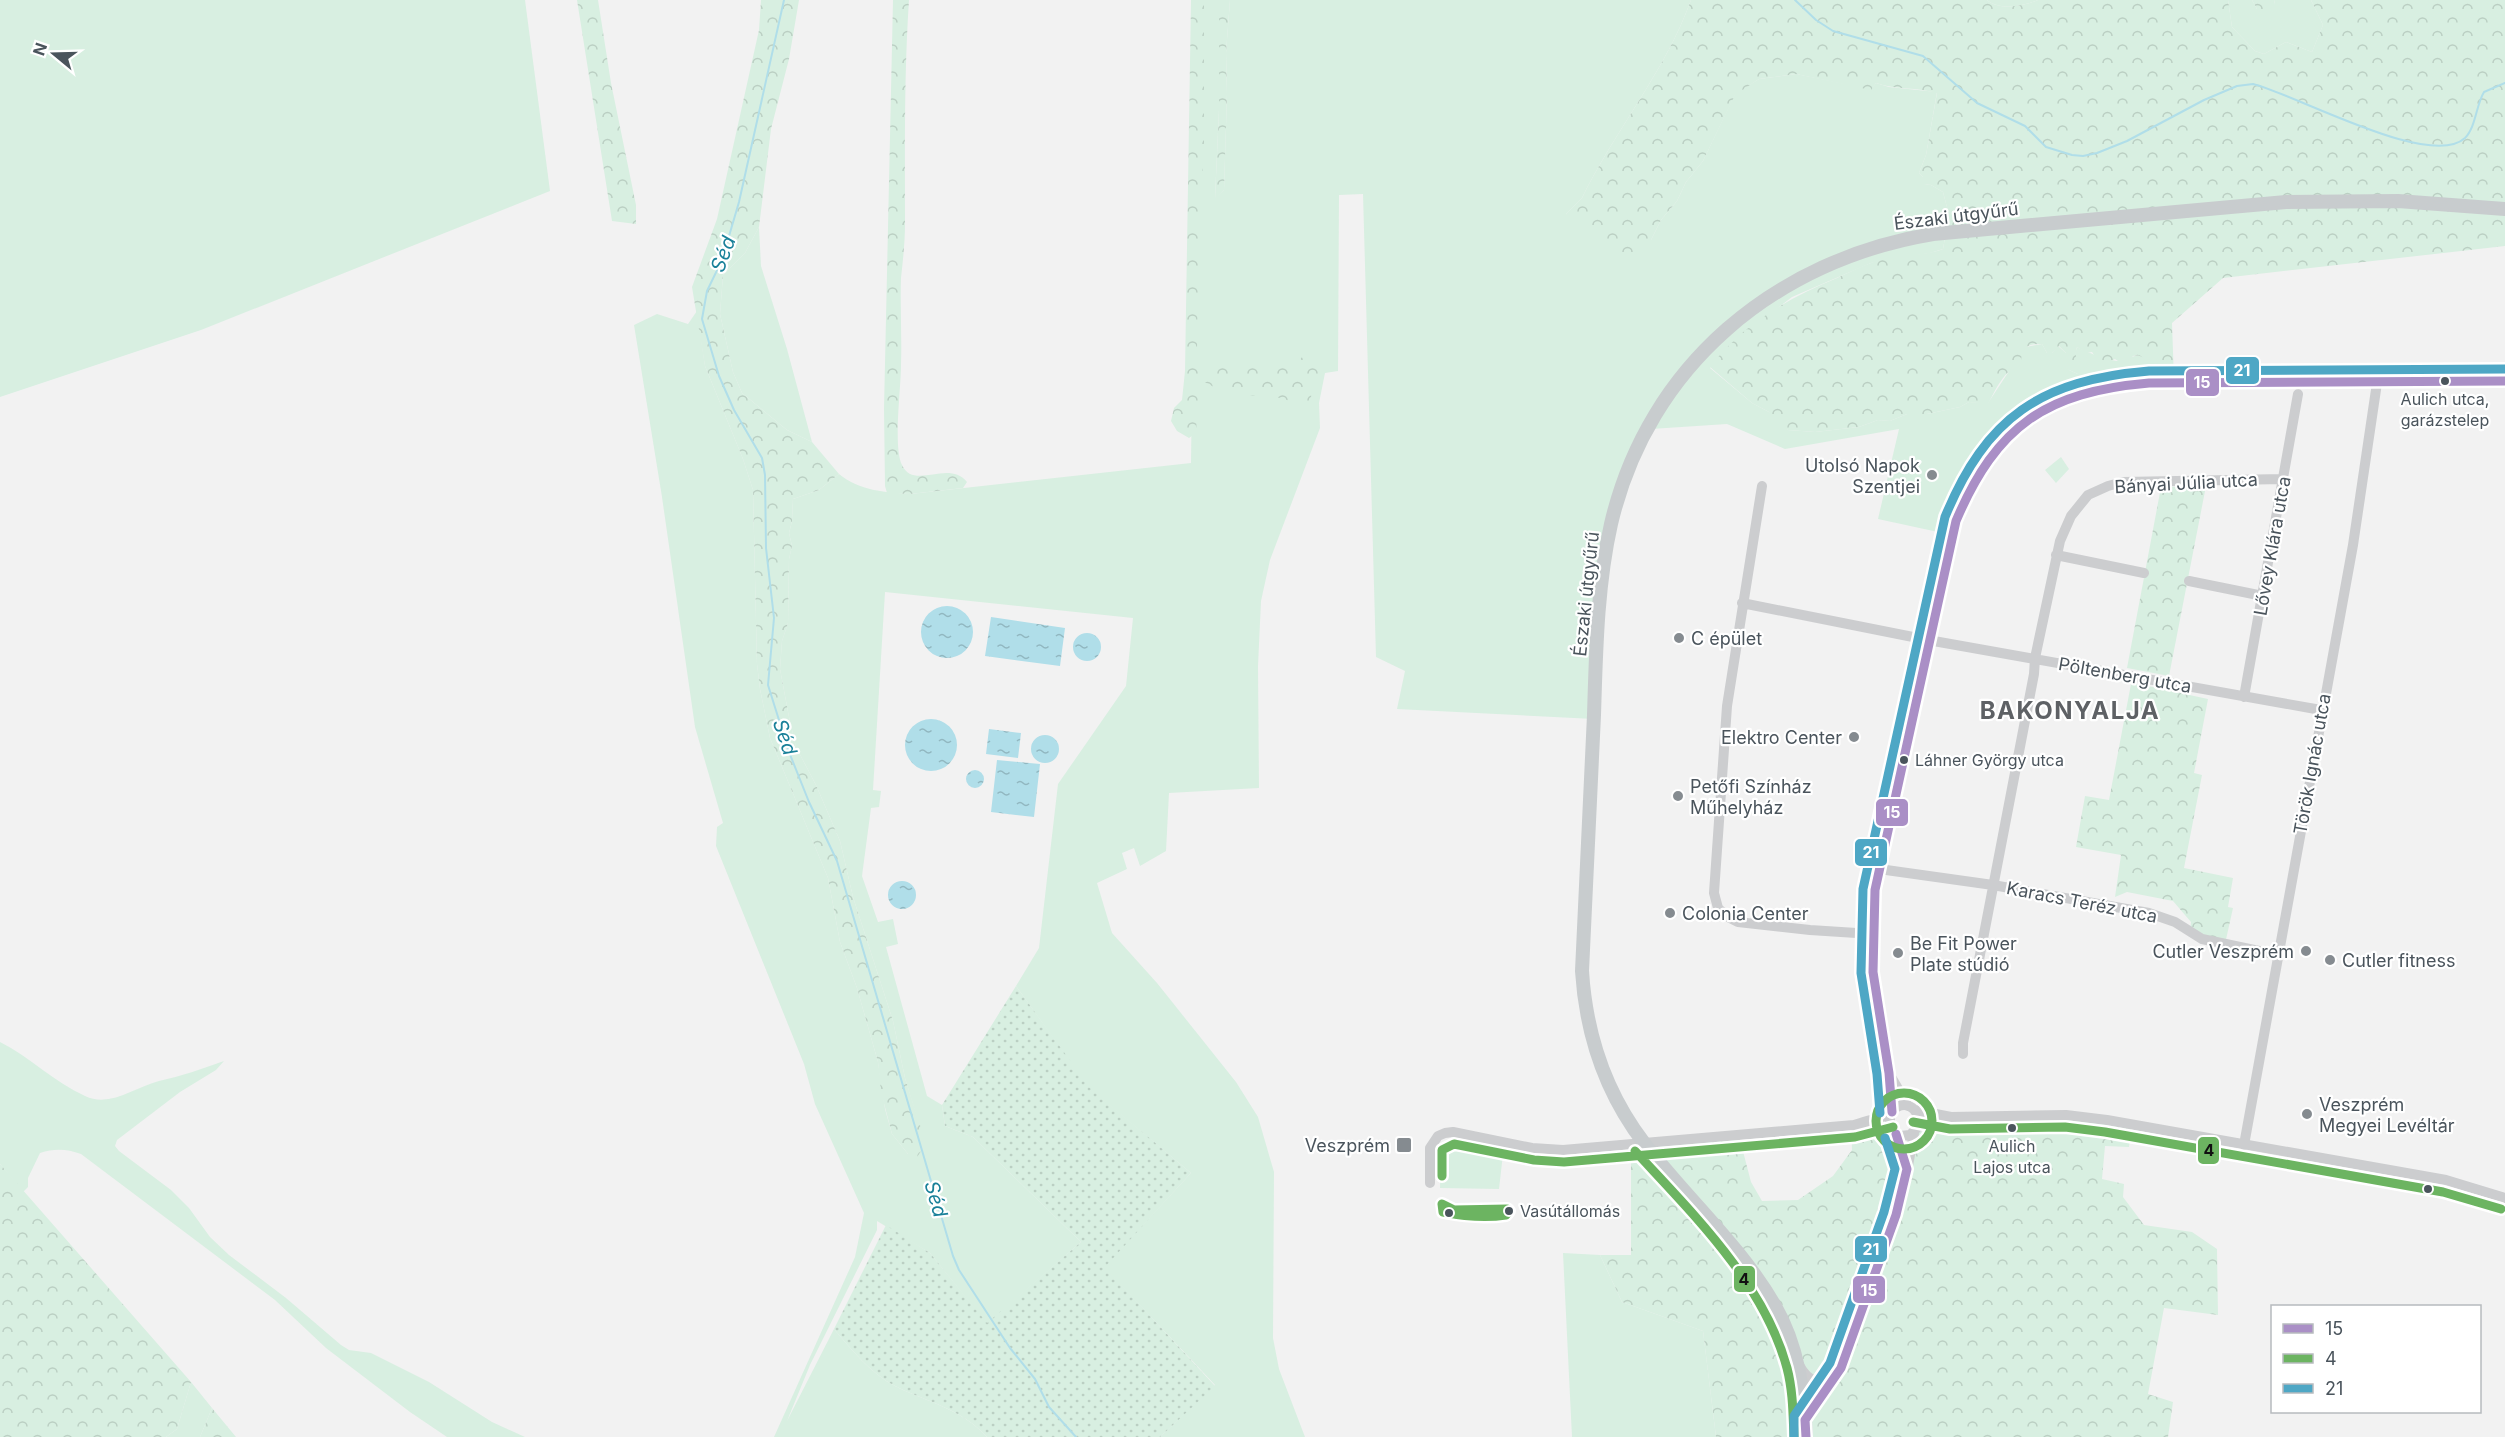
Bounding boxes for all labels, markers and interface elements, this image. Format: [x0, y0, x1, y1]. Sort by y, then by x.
north arrow [24, 24, 84, 84]
text: N [28, 40, 51, 58]
street label: Északi útgyűrű [1892, 197, 2019, 234]
water label: Séd [705, 232, 741, 275]
line badge: 21 [2225, 356, 2260, 385]
text: 21 [2234, 360, 2250, 380]
line badge: 15 [2185, 368, 2220, 397]
text: 15 [2193, 372, 2211, 392]
marker: Aulich utca, garázstelep [2439, 375, 2451, 387]
place label: Aulich utca, garázstelep [2401, 389, 2489, 430]
place label: Utolsó Napok Szentjei [1805, 455, 1920, 497]
marker: Utolsó Napok Szentjei [1925, 468, 1939, 482]
street label: Bányai Júlia utca [2114, 469, 2258, 497]
street label: Lővey Klára utca [2249, 475, 2295, 617]
street label: Északi útgyűrű [1568, 531, 1603, 657]
place label: C épület [1691, 628, 1762, 649]
marker: C épület [1672, 631, 1686, 645]
street label: Pöltenberg utca [2057, 653, 2193, 697]
street label: Török Ignác utca [2289, 692, 2335, 836]
district label: BAKONYALJA [1980, 696, 2160, 725]
water label: Séd [768, 716, 803, 759]
place label: Elektro Center [1721, 727, 1842, 748]
marker: Elektro Center [1847, 730, 1861, 744]
place label: Láhner György utca [1915, 750, 2064, 770]
marker: Láhner György utca [1898, 754, 1910, 766]
place label: Petőfi Színház Műhelyház [1690, 776, 1812, 818]
marker: Petőfi Színház Műhelyház [1671, 789, 1685, 803]
line badge: 15 [1875, 798, 1909, 827]
text: 15 [1883, 802, 1901, 822]
line badge: 21 [1854, 838, 1888, 867]
text: 21 [1863, 842, 1879, 862]
street label: Karacs Teréz utca [2005, 877, 2159, 927]
place label: Colonia Center [1682, 903, 1809, 924]
marker: Colonia Center [1663, 906, 1677, 920]
place label: Be Fit Power Plate stúdió [1910, 933, 2017, 975]
place label: Cutler Veszprém [2152, 941, 2294, 962]
marker: Cutler Veszprém [2299, 944, 2313, 958]
marker: Be Fit Power Plate stúdió [1891, 946, 1905, 960]
place label: Cutler fitness [2342, 950, 2455, 971]
marker: Cutler fitness [2323, 953, 2337, 967]
place label: Veszprém Megyei Levéltár [2319, 1094, 2455, 1136]
marker: Veszprém Megyei Levéltár [2300, 1107, 2314, 1121]
marker: Aulich Lajos utca [2006, 1122, 2018, 1134]
place label: Veszprém [1305, 1135, 1390, 1156]
marker: Veszprém [1395, 1136, 1413, 1154]
place label: Aulich Lajos utca [1973, 1136, 2051, 1177]
line badge: 4 [2197, 1136, 2220, 1165]
text: 4 [2204, 1140, 2215, 1160]
water label: Séd [919, 1178, 953, 1221]
unlabelled marker [2422, 1183, 2434, 1195]
place label: Vasútállomás [1520, 1201, 1620, 1221]
marker: Vasútállomás [1503, 1205, 1515, 1217]
unlabelled marker [1443, 1207, 1455, 1219]
line badge: 21 [1854, 1235, 1888, 1263]
text: 21 [1863, 1239, 1879, 1259]
line badge: 4 [1733, 1265, 1756, 1293]
text: 4 [1739, 1269, 1750, 1289]
line badge: 15 [1852, 1275, 1886, 1304]
text: 15 [1860, 1280, 1878, 1300]
legend [2271, 1305, 2481, 1413]
text: 15 [2325, 1318, 2343, 1339]
text: 4 [2325, 1348, 2337, 1369]
text: 21 [2325, 1378, 2343, 1399]

